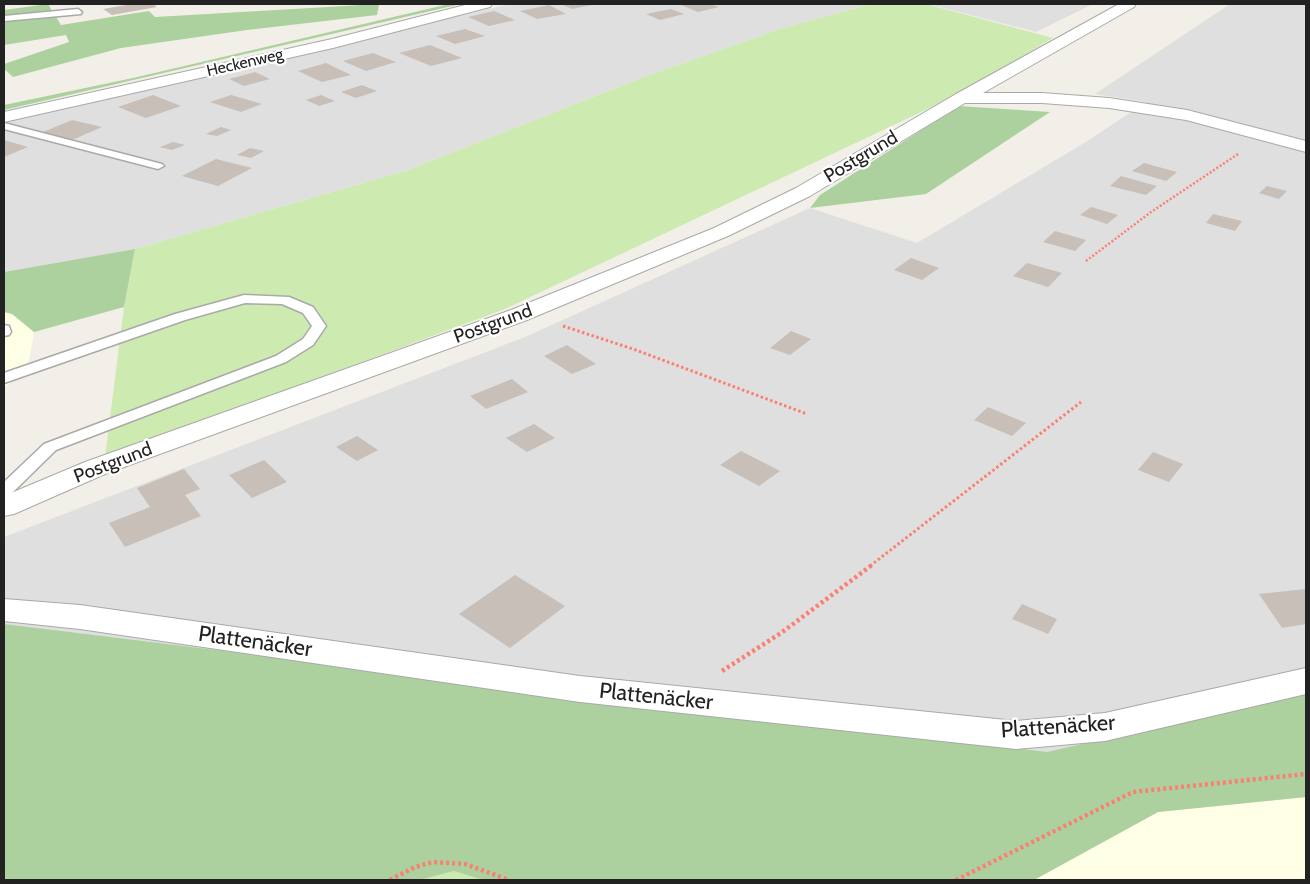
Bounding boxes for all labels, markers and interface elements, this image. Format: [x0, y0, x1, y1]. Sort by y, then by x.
street label: Heckenweg [205, 45, 285, 81]
street label: Postgrund [820, 126, 902, 188]
street label: Postgrund [451, 299, 535, 349]
street label: Postgrund [71, 438, 155, 488]
street label: Plattenäcker [196, 621, 314, 663]
street label: Plattenäcker [598, 678, 714, 716]
street label: Plattenäcker [1000, 710, 1116, 744]

